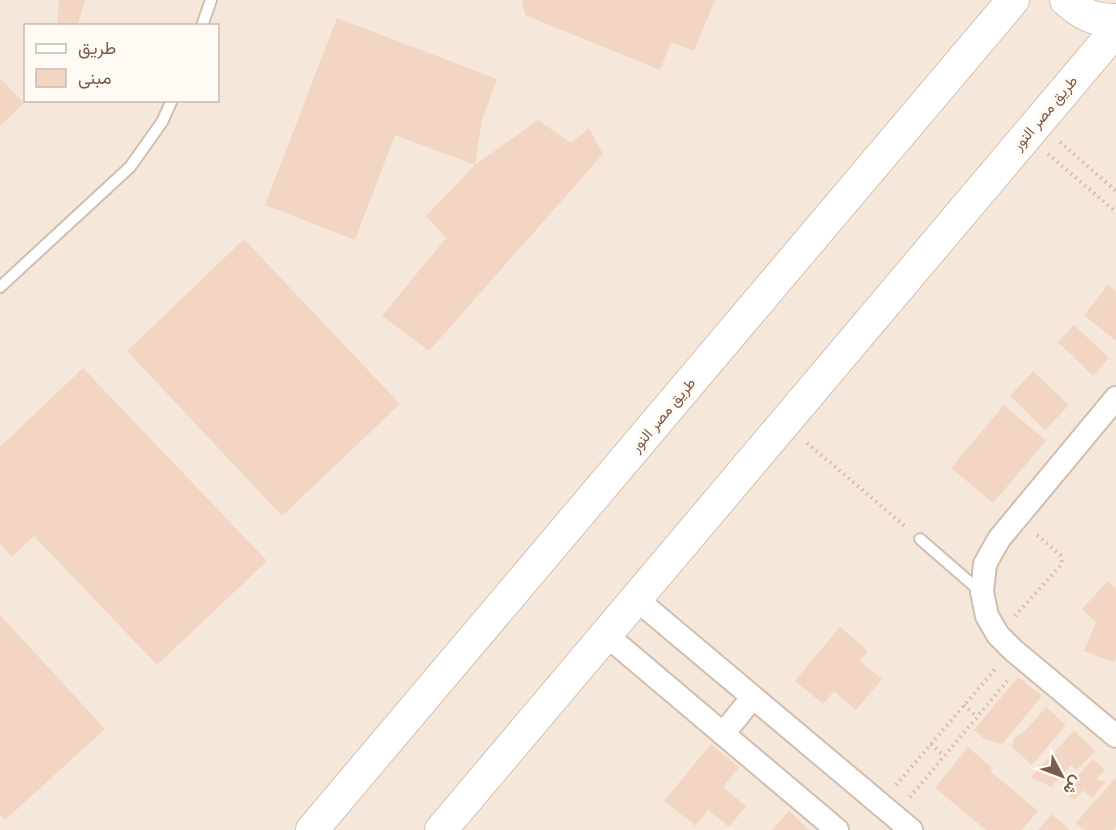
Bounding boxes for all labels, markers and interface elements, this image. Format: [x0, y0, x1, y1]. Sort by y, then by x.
legend [24, 24, 219, 102]
text: طريق [78, 37, 116, 59]
text: مبنى [78, 67, 112, 89]
street label: طريق مصر النور [1007, 71, 1082, 155]
street label: طريق مصر النور [625, 373, 700, 457]
north arrow [1032, 746, 1092, 806]
text: ش [1059, 772, 1087, 800]

